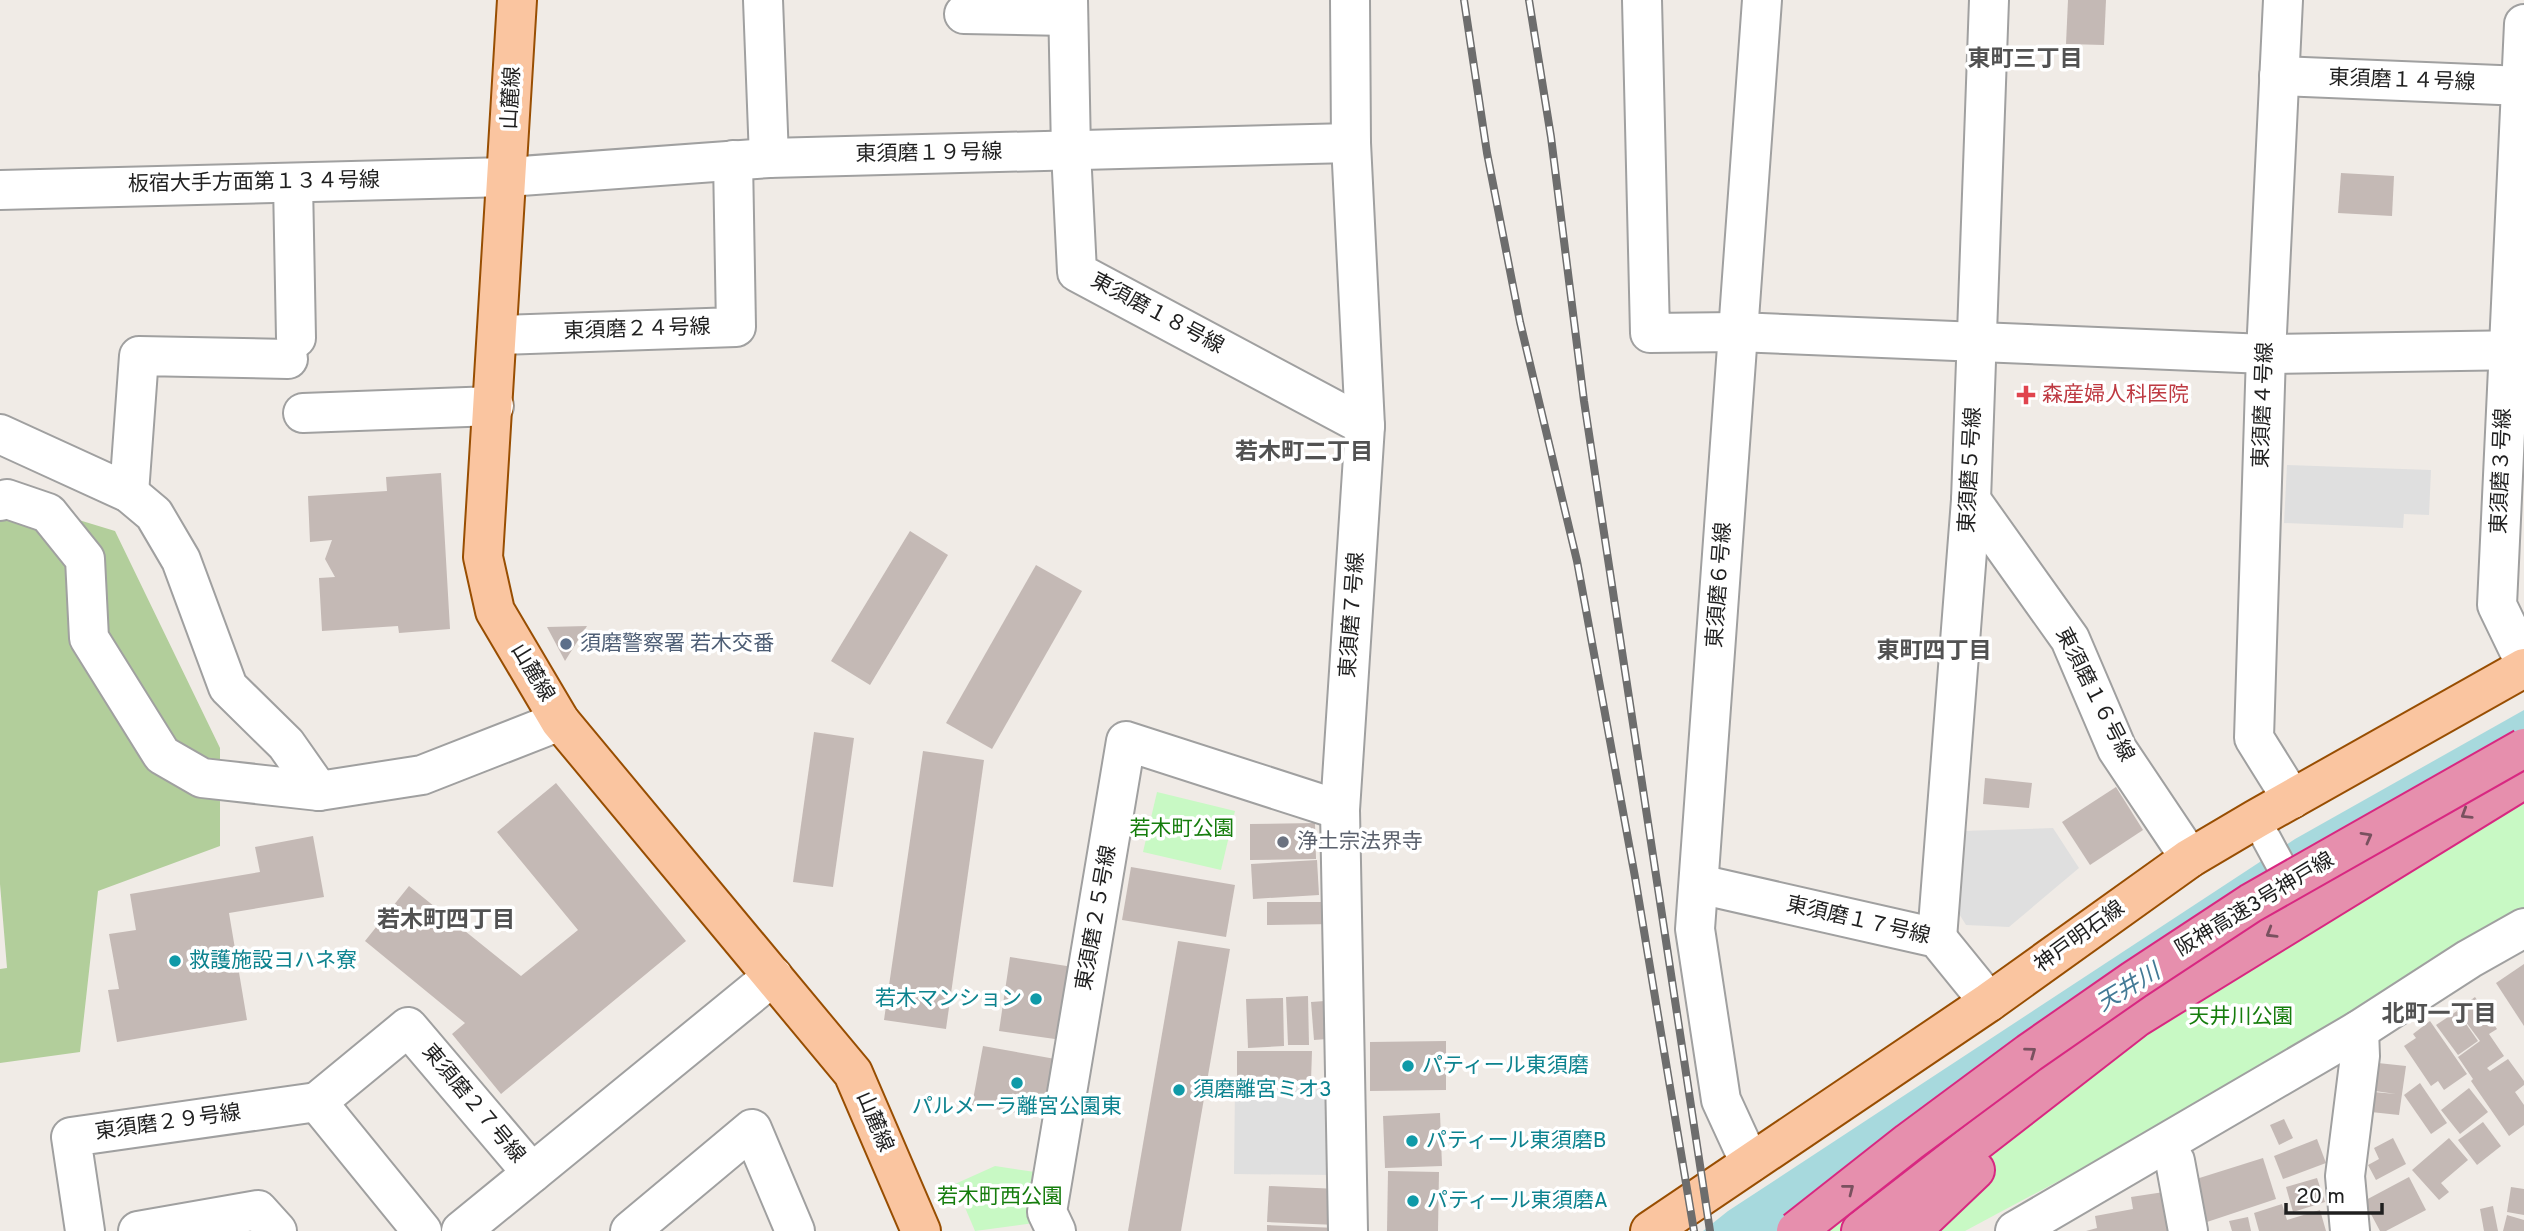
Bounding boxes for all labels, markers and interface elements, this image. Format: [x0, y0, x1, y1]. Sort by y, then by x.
district label: 東町三丁目 [1968, 46, 2083, 75]
street label: 東須磨１４号線 [2328, 65, 2476, 97]
street label: 山麓線 [497, 66, 527, 130]
street label: 東須磨１９号線 [855, 139, 1003, 169]
street label: 板宿大手方面第１３４号線 [128, 167, 380, 199]
street label: 東須磨１８号線 [1086, 268, 1228, 360]
street label: 東須磨２４号線 [563, 314, 711, 346]
street label: 東須磨４号線 [2248, 342, 2280, 468]
place label: 森産婦人科医院 [2042, 382, 2189, 409]
marker: 森産婦人科医院 [2016, 385, 2036, 405]
street label: 東須磨５号線 [1954, 406, 1988, 534]
street label: 東須磨３号線 [2486, 408, 2518, 534]
district label: 若木町二丁目 [1235, 439, 1373, 468]
street label: 東須磨６号線 [1702, 521, 1738, 649]
street label: 東須磨７号線 [1335, 551, 1371, 679]
street label: 東須磨１６号線 [2049, 623, 2139, 767]
place label: 須磨警察署 若木交番 [580, 631, 774, 658]
marker: 須磨警察署 若木交番 [558, 636, 574, 652]
district label: 東町四丁目 [1877, 638, 1992, 667]
street label: 山麓線 [504, 639, 560, 707]
one-way arrow [2460, 806, 2473, 819]
park label: 若木町公園 [1130, 816, 1235, 843]
place label: 浄土宗法界寺 [1297, 829, 1423, 856]
one-way arrow [2360, 832, 2372, 845]
marker: 浄土宗法界寺 [1275, 834, 1291, 850]
street label: 東須磨２５号線 [1071, 843, 1123, 993]
street label: 阪神高速3号神戸線 [2171, 847, 2339, 963]
street label: 東須磨１７号線 [1783, 891, 1933, 951]
street label: 神戸明石線 [2030, 895, 2130, 979]
district label: 若木町四丁目 [377, 907, 515, 936]
one-way arrow [2266, 924, 2279, 937]
place label: 救護施設ヨハネ寮 [189, 948, 357, 975]
marker: 救護施設ヨハネ寮 [167, 953, 183, 969]
water label: 天井川 [2092, 957, 2169, 1019]
place label: 若木マンション [875, 986, 1022, 1013]
marker: 若木マンション [1028, 991, 1044, 1007]
district label: 北町一丁目 [2382, 1001, 2497, 1030]
park label: 天井川公園 [2189, 1004, 2294, 1031]
street label: 東須磨２７号線 [415, 1039, 531, 1169]
one-way arrow [2023, 1048, 2036, 1060]
place label: パティール東須磨 [1422, 1053, 1589, 1080]
marker: パティール東須磨 [1400, 1058, 1416, 1074]
marker: パルメーラ離宮公園東 [1009, 1075, 1025, 1091]
place label: 須磨離宮ミオ3 [1193, 1077, 1332, 1104]
marker: 須磨離宮ミオ3 [1171, 1082, 1187, 1098]
street label: 山麓線 [849, 1088, 899, 1156]
place label: パルメーラ離宮公園東 [912, 1094, 1122, 1121]
street label: 東須磨２９号線 [93, 1099, 243, 1147]
place label: パティール東須磨B [1426, 1128, 1607, 1155]
marker: パティール東須磨B [1404, 1133, 1420, 1149]
scale bar [2286, 1172, 2382, 1216]
park label: 若木町西公園 [937, 1184, 1063, 1211]
one-way arrow [1842, 1184, 1854, 1197]
text: 20 m [2296, 1184, 2345, 1211]
place label: パティール東須磨A [1427, 1188, 1608, 1215]
marker: パティール東須磨A [1405, 1193, 1421, 1209]

